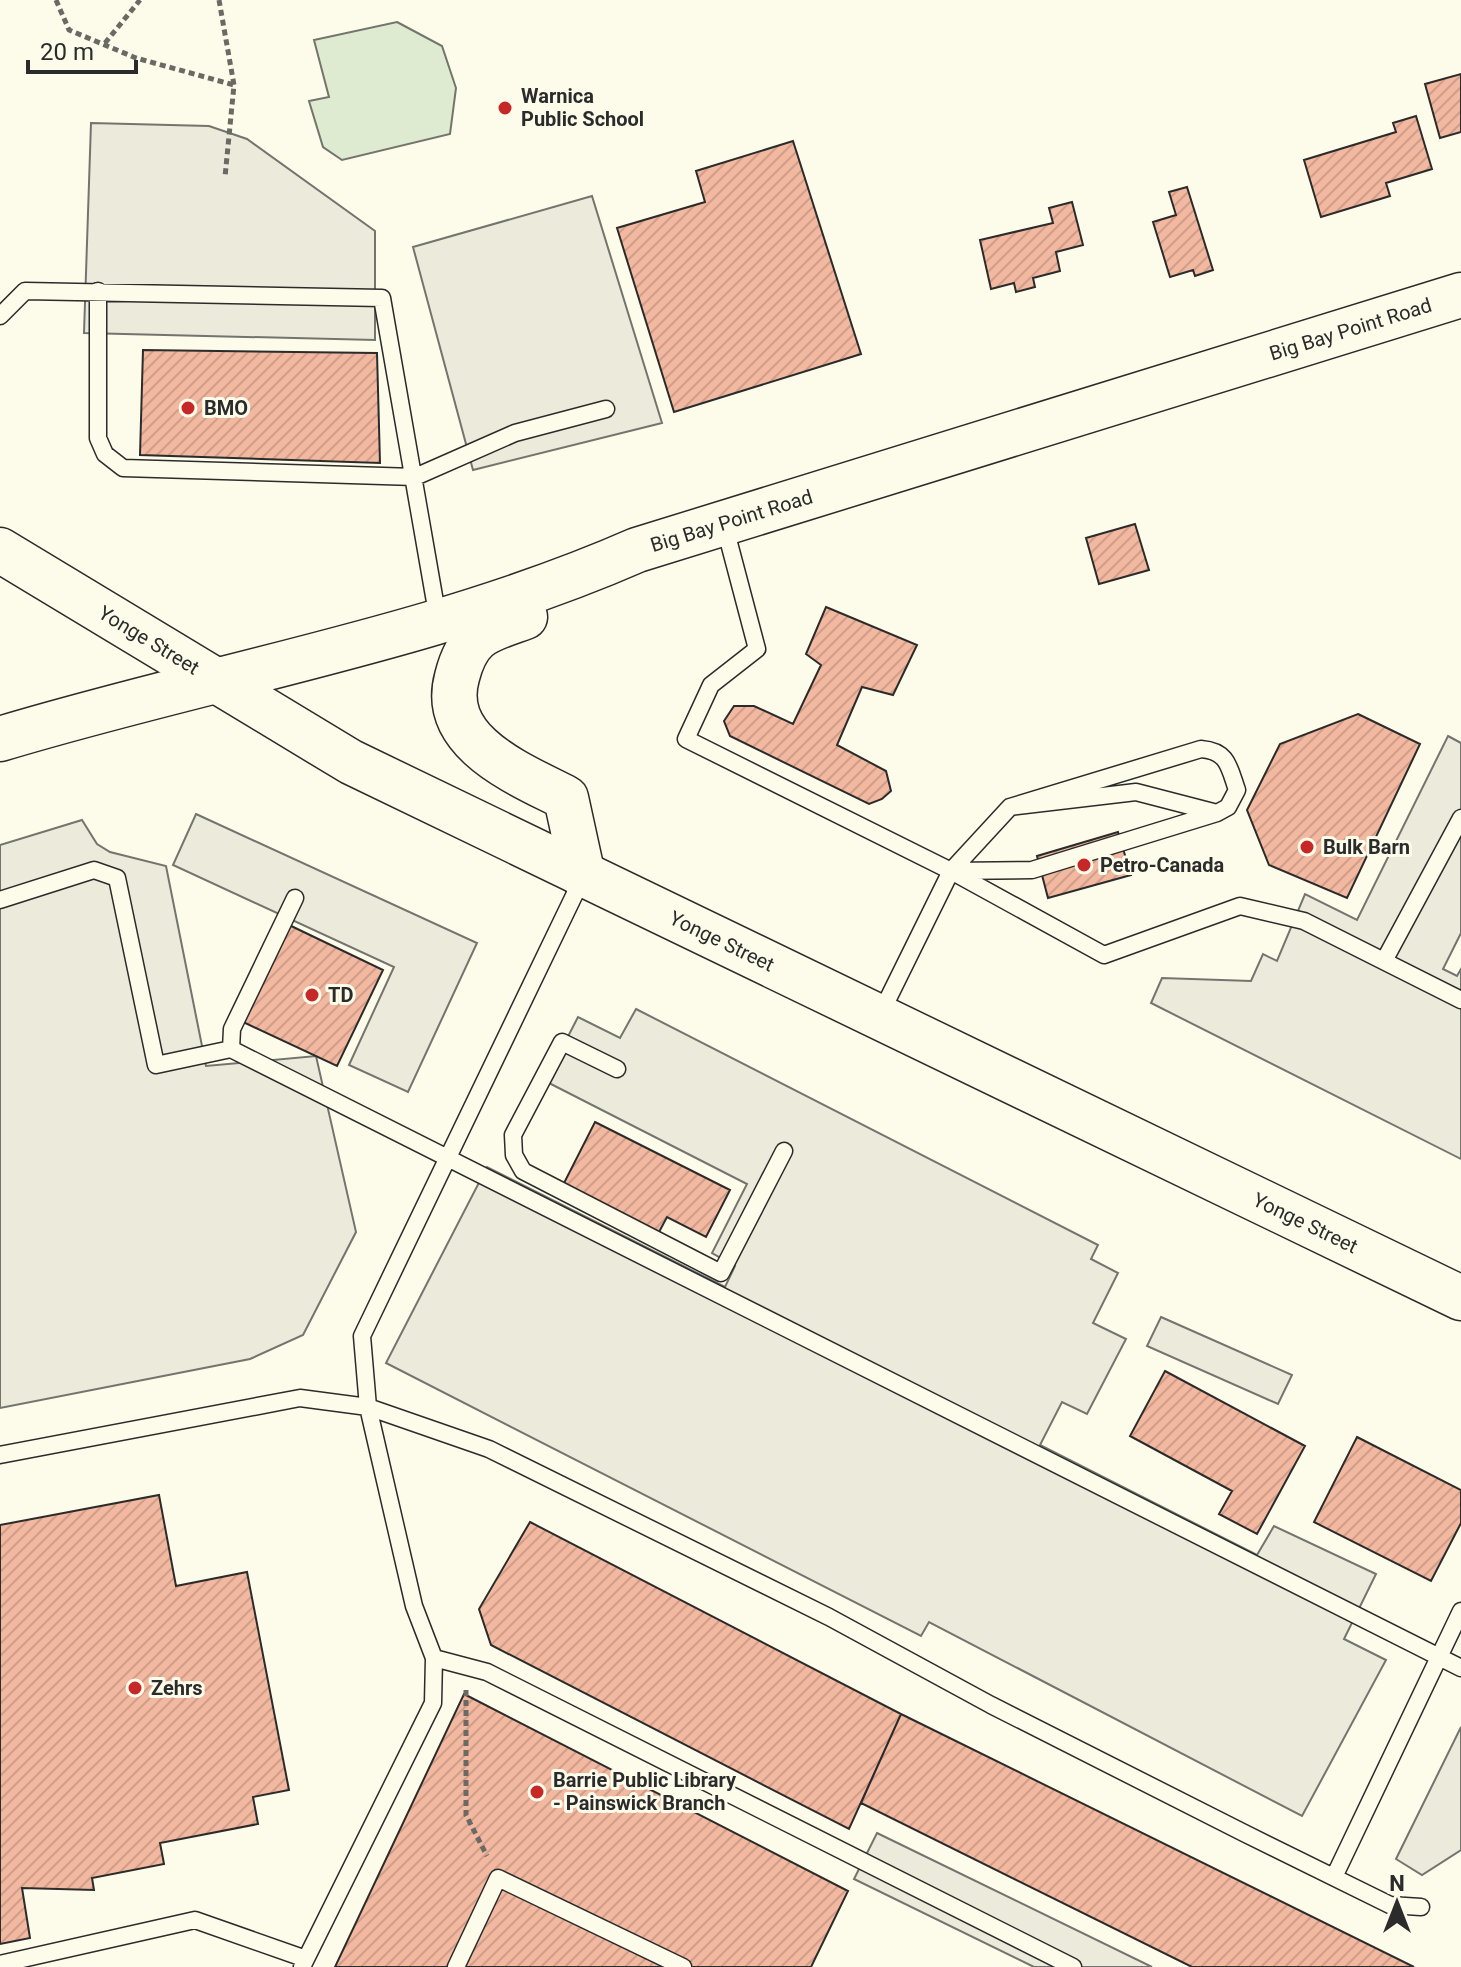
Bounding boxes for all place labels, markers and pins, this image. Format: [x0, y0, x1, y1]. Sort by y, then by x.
place label: Warnica Public School [521, 84, 644, 131]
marker: Warnica Public School [496, 99, 514, 117]
place label: BMO [204, 396, 248, 420]
marker: BMO [179, 399, 197, 417]
place label: Bulk Barn [1323, 835, 1410, 859]
marker: Bulk Barn [1298, 838, 1316, 856]
place label: Petro-Canada [1100, 853, 1224, 877]
marker: Petro-Canada [1075, 856, 1093, 874]
place label: TD [328, 983, 353, 1007]
marker: TD [303, 986, 321, 1004]
place label: Zehrs [151, 1676, 203, 1700]
marker: Zehrs [126, 1679, 144, 1697]
place label: Barrie Public Library - Painswick Branch [553, 1768, 737, 1815]
marker: Barrie Public Library - Painswick Branch [528, 1783, 546, 1801]

